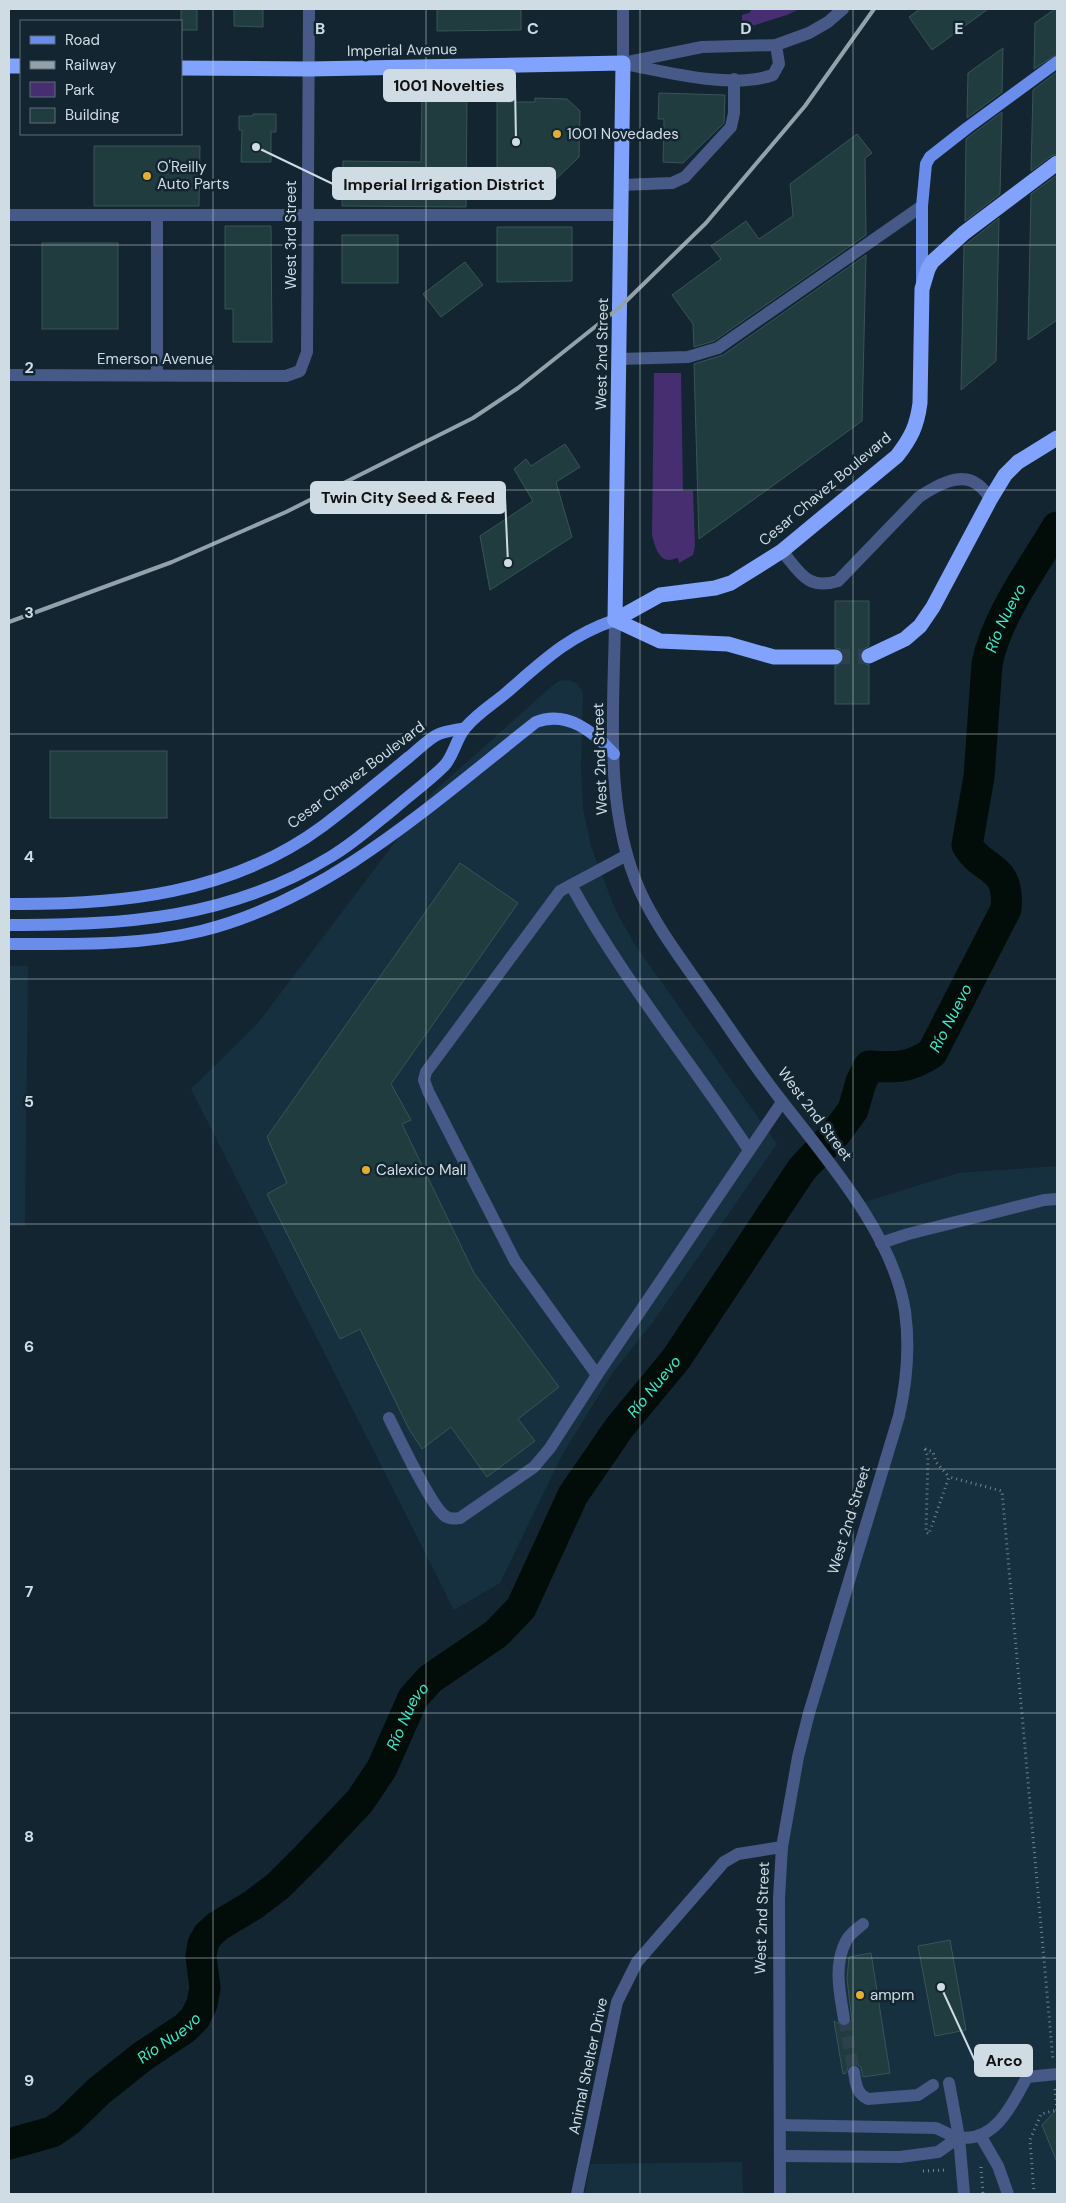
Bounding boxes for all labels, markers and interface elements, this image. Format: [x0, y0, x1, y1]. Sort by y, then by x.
text: B [315, 18, 325, 39]
text: C [527, 18, 539, 39]
text: D [740, 18, 752, 39]
text: E [954, 18, 964, 39]
legend [20, 20, 182, 135]
text: Road [65, 30, 100, 50]
street label: Imperial Avenue [347, 39, 457, 61]
text: Railway [65, 55, 117, 75]
callout: 1001 Novelties [384, 70, 515, 101]
text: 1001 Novelties [393, 75, 505, 96]
text: Park [65, 80, 95, 100]
text: Building [65, 105, 120, 125]
place label: 1001 Novedades [567, 124, 679, 144]
marker: 1001 Novedades [551, 128, 563, 140]
place label: O'Reilly Auto Parts [157, 157, 229, 194]
callout: Imperial Irrigation District [333, 168, 555, 199]
marker: O'Reilly Auto Parts [141, 170, 153, 182]
text: Imperial Irrigation District [343, 174, 545, 195]
street label: West 3rd Street [281, 180, 301, 290]
street label: West 2nd Street [591, 297, 613, 410]
street label: Emerson Avenue [97, 349, 213, 369]
text: 2 [24, 357, 34, 378]
street label: Cesar Chavez Boulevard [755, 428, 895, 550]
callout: Twin City Seed & Feed [311, 482, 505, 513]
text: Twin City Seed & Feed [321, 487, 495, 508]
water label: Río Nuevo [980, 580, 1031, 655]
text: 3 [24, 602, 34, 623]
street label: West 2nd Street [588, 702, 612, 816]
street label: Cesar Chavez Boulevard [283, 717, 429, 833]
text: 4 [24, 846, 34, 867]
water label: Río Nuevo [924, 980, 977, 1056]
street label: West 2nd Street [773, 1063, 857, 1165]
text: 5 [24, 1091, 34, 1112]
place label: Calexico Mall [376, 1160, 466, 1180]
marker: Calexico Mall [360, 1164, 372, 1176]
text: 6 [24, 1336, 34, 1357]
water label: Río Nuevo [622, 1351, 686, 1422]
street label: West 2nd Street [823, 1463, 875, 1577]
text: 7 [25, 1581, 34, 1602]
water label: Río Nuevo [381, 1678, 433, 1753]
text: 8 [24, 1826, 34, 1847]
street label: West 2nd Street [750, 1861, 774, 1975]
place label: ampm [870, 1985, 914, 2005]
marker: ampm [854, 1989, 866, 2001]
street label: Animal Shelter Drive [564, 1996, 612, 2136]
water label: Río Nuevo [132, 2008, 206, 2068]
callout: Arco [975, 2045, 1032, 2076]
text: Arco [985, 2050, 1023, 2071]
text: 9 [24, 2070, 34, 2091]

